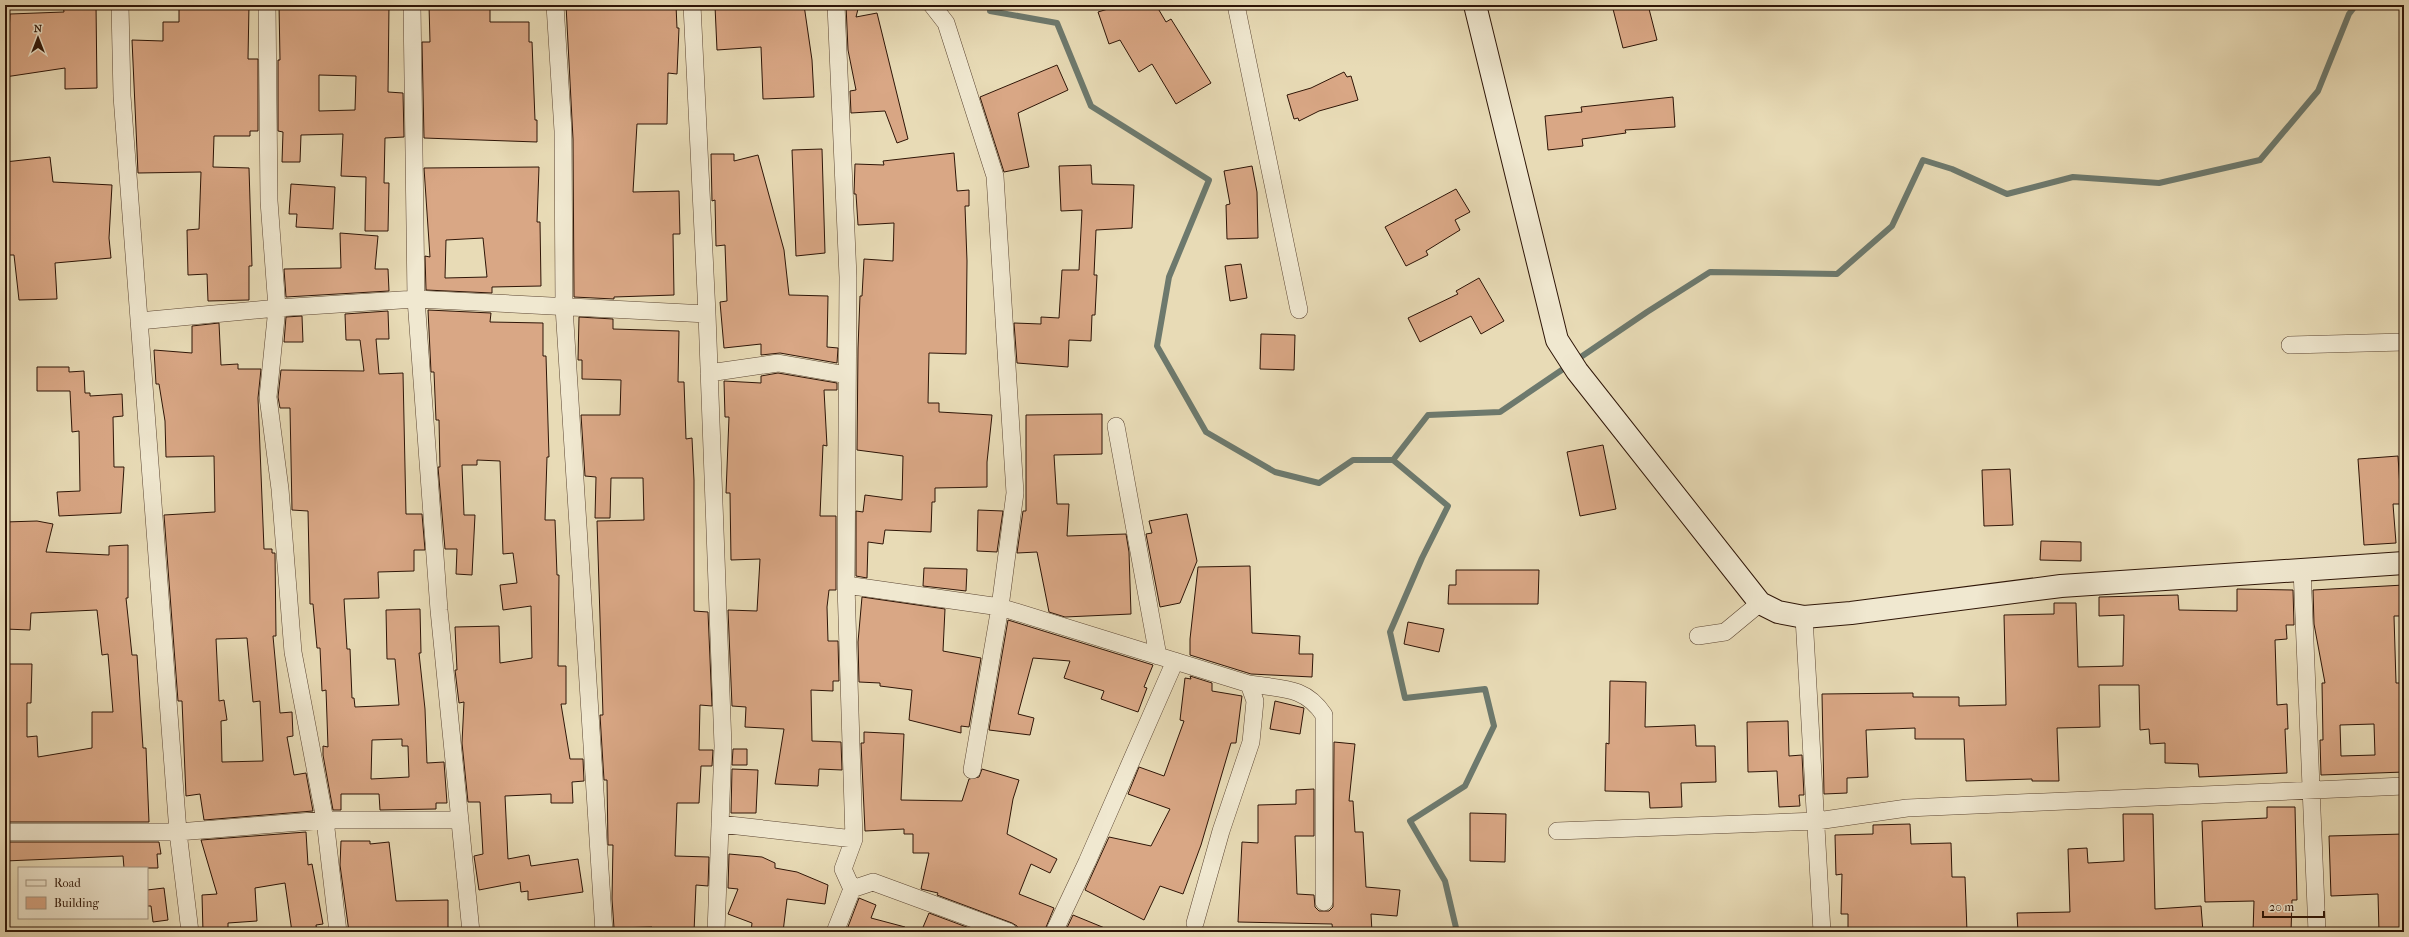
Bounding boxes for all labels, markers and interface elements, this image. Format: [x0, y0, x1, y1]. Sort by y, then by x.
north arrow [18, 18, 58, 58]
text: N [34, 22, 43, 35]
legend [18, 867, 148, 919]
text: Road [54, 876, 81, 890]
scale bar [2263, 893, 2324, 919]
text: Building [54, 896, 99, 910]
text: 20 m [2269, 900, 2294, 914]

